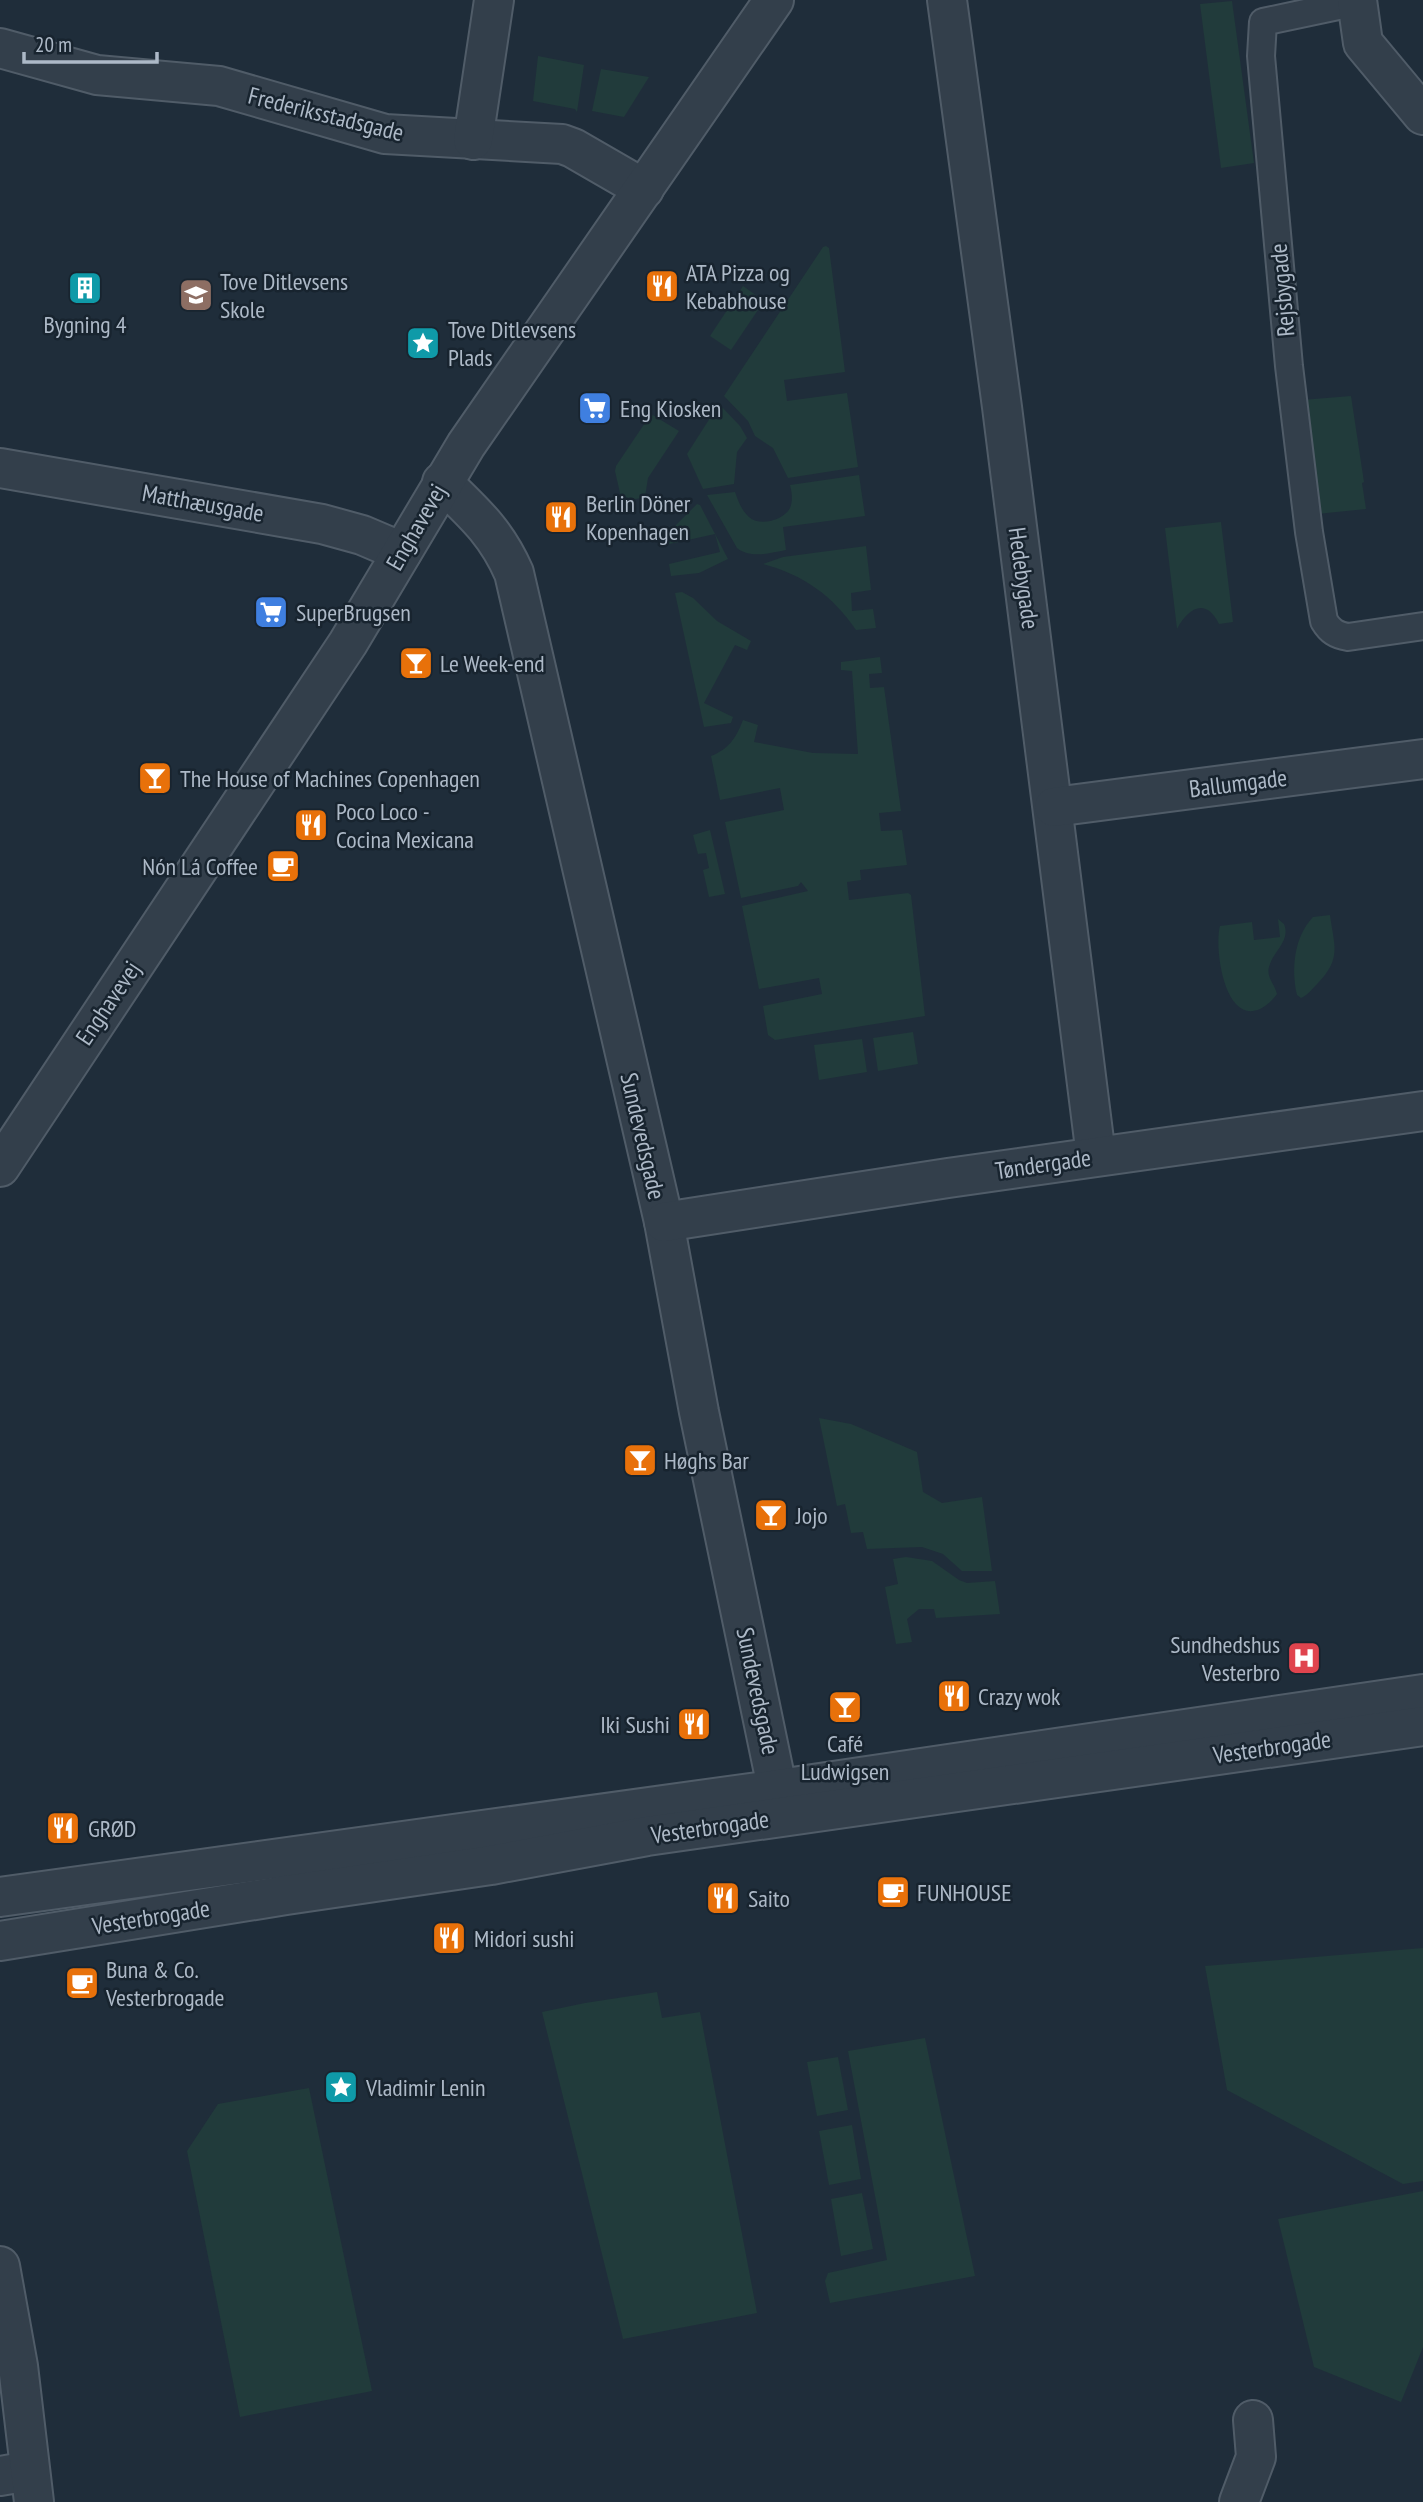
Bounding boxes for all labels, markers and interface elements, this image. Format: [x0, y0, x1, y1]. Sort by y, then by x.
scale bar [24, 21, 158, 65]
text: 20 m [35, 31, 72, 58]
street label: Frederiksstadsgade [245, 80, 407, 148]
street label: Rejsbygade [1262, 242, 1302, 338]
place label: ATA Pizza og Kebabhouse [686, 257, 790, 316]
place label: Tove Ditlevsens Skole [220, 266, 348, 325]
restaurant icon: ATA Pizza og Kebabhouse [643, 267, 681, 305]
building icon: Bygning 4 [66, 269, 104, 307]
school or university icon: Tove Ditlevsens Skole [177, 276, 215, 314]
place label: Bygning 4 [43, 309, 127, 340]
place label: Tove Ditlevsens Plads [448, 314, 576, 373]
place icon: Tove Ditlevsens Plads [404, 324, 442, 362]
supermarket icon: Eng Kiosken [576, 389, 614, 427]
place label: Eng Kiosken [620, 393, 721, 424]
street label: Matthæusgade [140, 477, 266, 529]
street label: Enghavevej [379, 478, 453, 576]
place label: Berlin Döner Kopenhagen [586, 488, 691, 547]
restaurant icon: Berlin Döner Kopenhagen [542, 498, 580, 536]
street label: Hedebygade [1002, 525, 1046, 631]
supermarket icon: SuperBrugsen [252, 593, 290, 631]
place label: SuperBrugsen [296, 597, 411, 628]
bar icon: Le Week-end [397, 644, 435, 682]
place label: Le Week-end [440, 648, 545, 679]
bar icon: The House of Machines Copenhagen [136, 759, 174, 797]
street label: Ballumgade [1187, 762, 1289, 804]
place label: The House of Machines Copenhagen [180, 763, 480, 794]
place label: Poco Loco - Cocina Mexicana [336, 796, 474, 855]
restaurant icon: Poco Loco - Cocina Mexicana [292, 806, 330, 844]
cafe icon: Nón Lá Coffee [264, 847, 302, 885]
place label: Nón Lá Coffee [142, 851, 258, 882]
street label: Enghavevej [69, 955, 147, 1051]
street label: Sundevedsgade [613, 1070, 673, 1202]
street label: Tøndergade [993, 1142, 1093, 1186]
bar icon: Høghs Bar [621, 1441, 659, 1479]
place label: Høghs Bar [664, 1445, 749, 1476]
bar icon: Jojo [752, 1496, 790, 1534]
place label: Jojo [795, 1500, 828, 1531]
street label: Sundevedsgade [729, 1625, 787, 1757]
place label: Sundhedshus Vesterbro [1170, 1629, 1280, 1688]
hospital icon: Sundhedshus Vesterbro [1285, 1639, 1323, 1677]
restaurant icon: Crazy wok [935, 1677, 973, 1715]
place label: Crazy wok [978, 1681, 1061, 1712]
bar icon: Café Ludwigsen [826, 1688, 864, 1726]
restaurant icon: Iki Sushi [675, 1705, 713, 1743]
place label: Iki Sushi [600, 1709, 670, 1740]
street label: Vesterbrogade [1210, 1723, 1333, 1771]
place label: Café Ludwigsen [801, 1728, 889, 1787]
street label: Vesterbrogade [648, 1803, 771, 1851]
restaurant icon: GRØD [44, 1809, 82, 1847]
place label: GRØD [88, 1813, 136, 1844]
cafe icon: FUNHOUSE [874, 1873, 912, 1911]
place label: FUNHOUSE [917, 1877, 1011, 1908]
restaurant icon: Saito [704, 1879, 742, 1917]
place label: Saito [748, 1883, 790, 1914]
street label: Vesterbrogade [89, 1892, 212, 1942]
restaurant icon: Midori sushi [430, 1919, 468, 1957]
place label: Midori sushi [474, 1923, 575, 1954]
place label: Buna & Co. Vesterbrogade [105, 1954, 225, 2013]
cafe icon: Buna & Co. Vesterbrogade [63, 1964, 101, 2002]
place icon: Vladimir Lenin [322, 2068, 360, 2106]
place label: Vladimir Lenin [365, 2072, 486, 2103]

